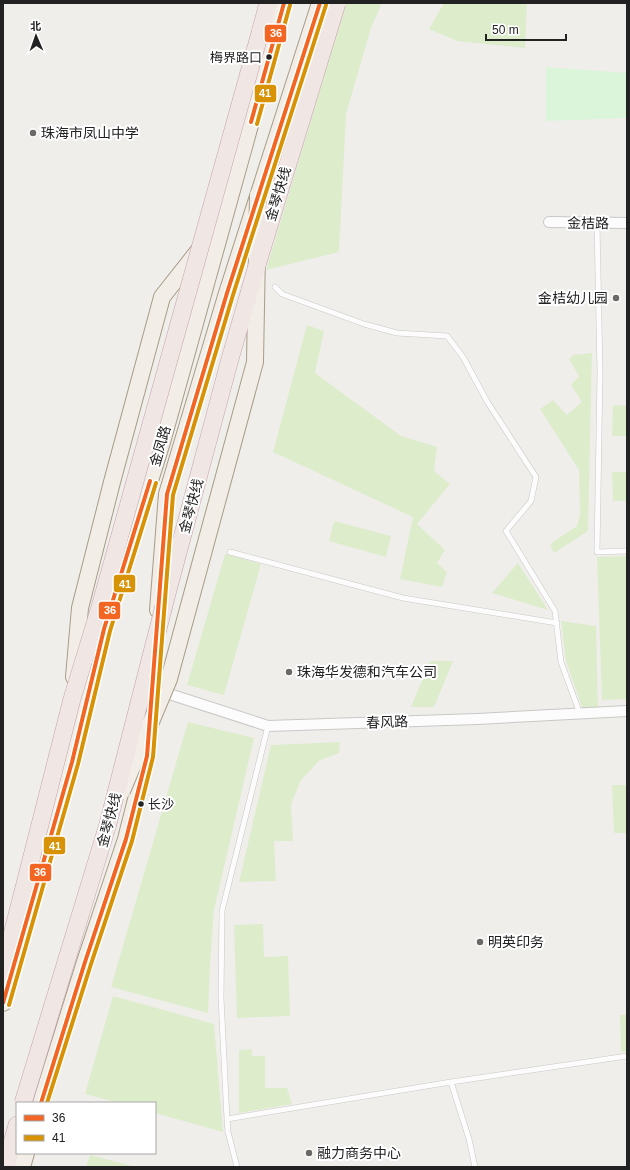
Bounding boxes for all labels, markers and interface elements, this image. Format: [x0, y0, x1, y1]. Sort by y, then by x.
north arrow [16, 16, 56, 56]
scale bar [486, 16, 566, 42]
text: 北 [30, 20, 41, 32]
text: 50 m [492, 23, 519, 37]
line badge: 36 [264, 24, 287, 43]
text: 36 [270, 27, 282, 39]
place label: 梅界路口 [210, 50, 262, 65]
marker: 梅界路口 [264, 52, 274, 62]
line badge: 41 [254, 84, 277, 103]
text: 41 [259, 87, 271, 99]
place label: 珠海市凤山中学 [41, 125, 139, 141]
marker: 珠海市凤山中学 [28, 128, 38, 138]
street label: 金琴快线 [262, 165, 294, 223]
street label: 金桔路 [567, 215, 609, 231]
place label: 金桔幼儿园 [538, 290, 608, 306]
marker: 金桔幼儿园 [611, 293, 621, 303]
street label: 金凤路 [147, 424, 173, 468]
street label: 金琴快线 [176, 477, 206, 535]
line badge: 41 [113, 574, 136, 593]
text: 41 [119, 578, 131, 590]
line badge: 36 [98, 601, 121, 620]
text: 36 [104, 604, 116, 616]
place label: 珠海华发德和汽车公司 [297, 664, 437, 680]
marker: 珠海华发德和汽车公司 [284, 667, 294, 677]
street label: 春风路 [366, 713, 408, 731]
street label: 金琴快线 [94, 791, 124, 849]
place label: 长沙 [148, 797, 174, 812]
marker: 长沙 [136, 799, 146, 809]
line badge: 41 [43, 836, 66, 855]
text: 41 [49, 840, 61, 852]
line badge: 36 [29, 863, 52, 882]
text: 36 [34, 866, 46, 878]
place label: 明英印务 [488, 934, 544, 950]
marker: 明英印务 [475, 937, 485, 947]
legend [16, 1102, 156, 1154]
text: 36 [52, 1111, 66, 1125]
text: 41 [52, 1131, 66, 1145]
place label: 融力商务中心 [317, 1145, 401, 1161]
marker: 融力商务中心 [304, 1148, 314, 1158]

